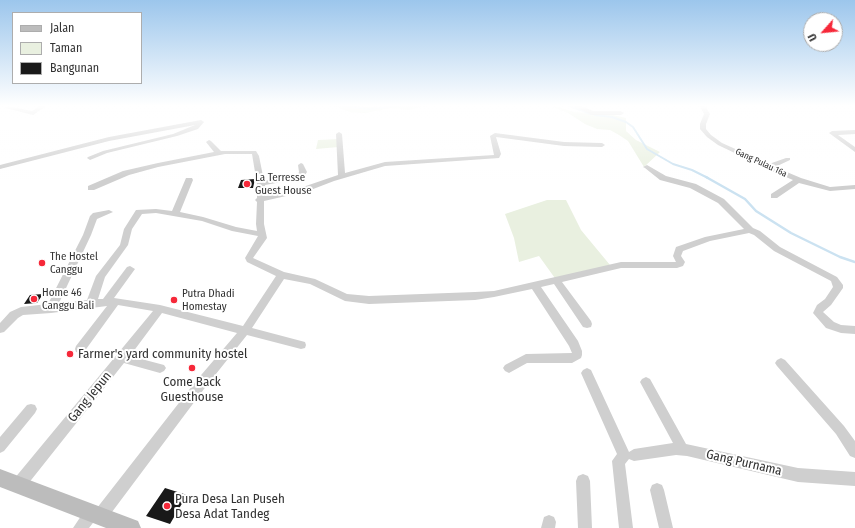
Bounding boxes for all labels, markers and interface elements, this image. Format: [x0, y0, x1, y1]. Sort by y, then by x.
legend [12, 12, 142, 84]
north arrow [803, 12, 843, 52]
text: Jalan [50, 21, 74, 35]
text: U [805, 31, 820, 43]
text: Taman [50, 41, 82, 55]
text: Bangunan [50, 61, 99, 75]
street label: Gang Pulau 16a [733, 146, 789, 180]
place label: La Terresse Guest House [255, 171, 312, 197]
marker: La Terresse Guest House [242, 179, 252, 189]
place label: The Hostel Canggu [50, 250, 98, 276]
marker: The Hostel Canggu [37, 258, 47, 268]
place label: Home 46 Canggu Bali [42, 286, 94, 312]
place label: Putra Dhadi Homestay [182, 287, 235, 313]
marker: Home 46 Canggu Bali [29, 294, 39, 304]
marker: Putra Dhadi Homestay [169, 295, 179, 305]
place label: Farmer's yard community hostel [78, 346, 247, 362]
marker: Farmer's yard community hostel [65, 349, 75, 359]
marker: Come Back Guesthouse [187, 363, 197, 373]
street label: Gang Jepun [65, 369, 115, 425]
place label: Come Back Guesthouse [161, 374, 223, 405]
street label: Gang Purnama [705, 447, 783, 479]
place label: Pura Desa Lan Puseh Desa Adat Tandeg [175, 491, 285, 522]
marker: Pura Desa Lan Puseh Desa Adat Tandeg [162, 501, 172, 511]

